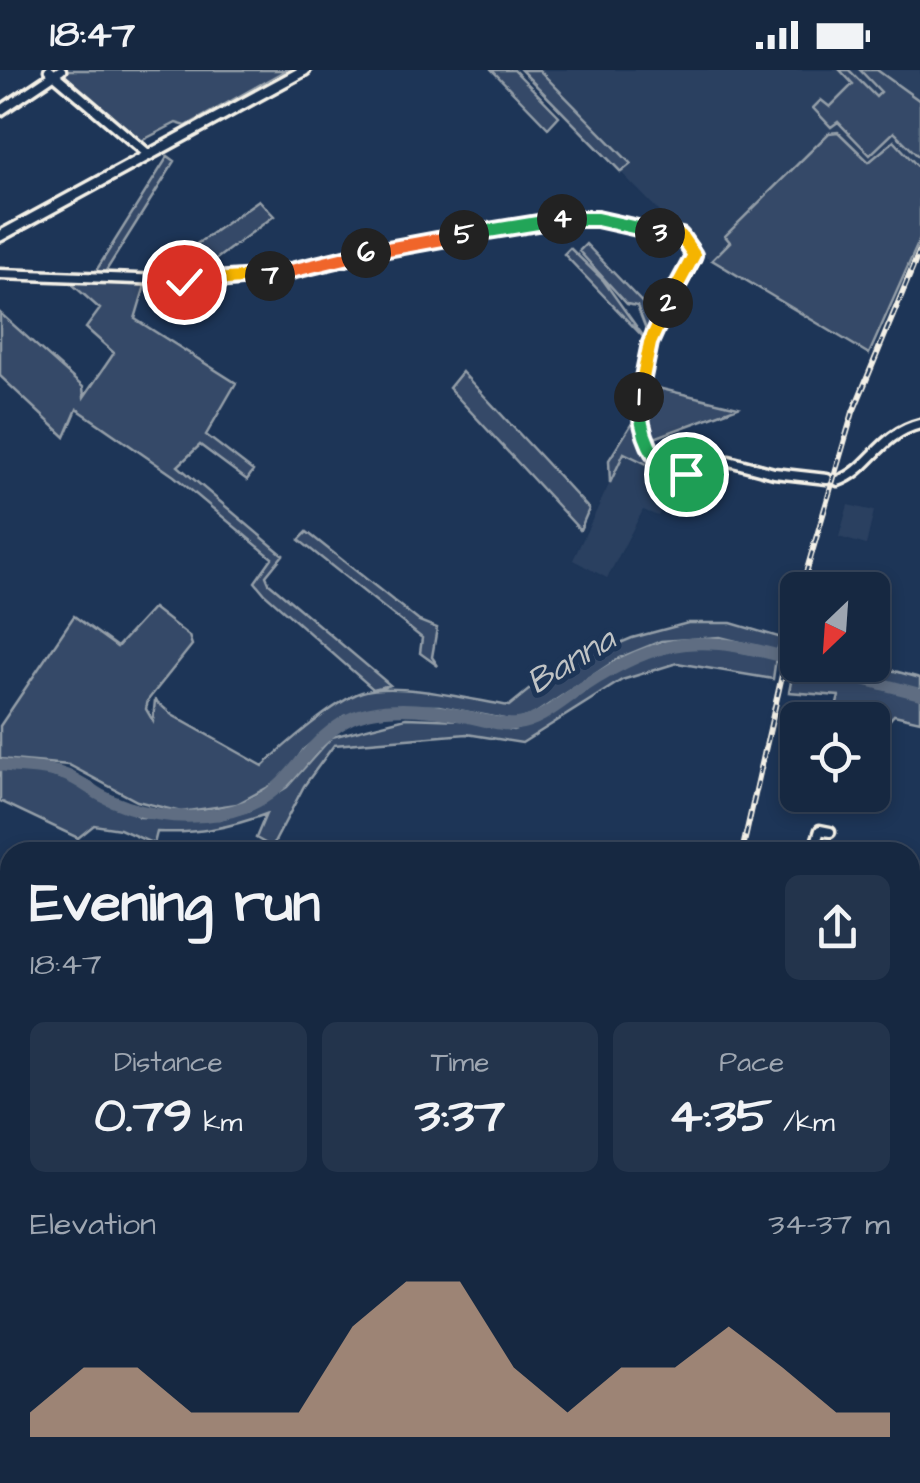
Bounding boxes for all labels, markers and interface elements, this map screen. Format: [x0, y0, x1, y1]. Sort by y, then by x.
text: 18:47 [50, 9, 135, 61]
pin: 4 [537, 194, 587, 244]
text: 4 [552, 199, 572, 238]
pin: 3 [635, 208, 685, 258]
pin: 5 [439, 210, 489, 260]
text: 3 [653, 213, 667, 252]
text: 5 [454, 215, 474, 254]
pin: 6 [341, 228, 391, 278]
text: 6 [357, 233, 375, 272]
pin [142, 240, 227, 325]
pin: 7 [245, 251, 295, 301]
icon: check [157, 255, 212, 310]
text: 7 [261, 256, 279, 295]
pin: 2 [643, 278, 693, 328]
text: 2 [660, 283, 676, 322]
pin: 1 [614, 372, 664, 422]
text: 1 [637, 377, 641, 416]
pin [644, 432, 729, 517]
icon: arrive [659, 447, 714, 502]
north arrow [780, 572, 890, 682]
map controls [780, 572, 890, 812]
water label: Banna [517, 614, 626, 707]
button: locate [780, 702, 890, 812]
text: Evening run [30, 866, 320, 942]
button: share [785, 875, 890, 980]
text: 18:47 [30, 942, 102, 987]
text: Distance [114, 1043, 223, 1082]
text: Time [431, 1043, 489, 1082]
text: Pace [719, 1043, 784, 1082]
text: 0.79 [94, 1082, 192, 1151]
text: 3:37 [415, 1082, 505, 1151]
text: 4:35 [669, 1082, 772, 1151]
text: km [192, 1103, 242, 1142]
text: /km [772, 1103, 835, 1142]
text: Elevation [30, 1202, 156, 1247]
text: 34–37 m [768, 1202, 890, 1247]

